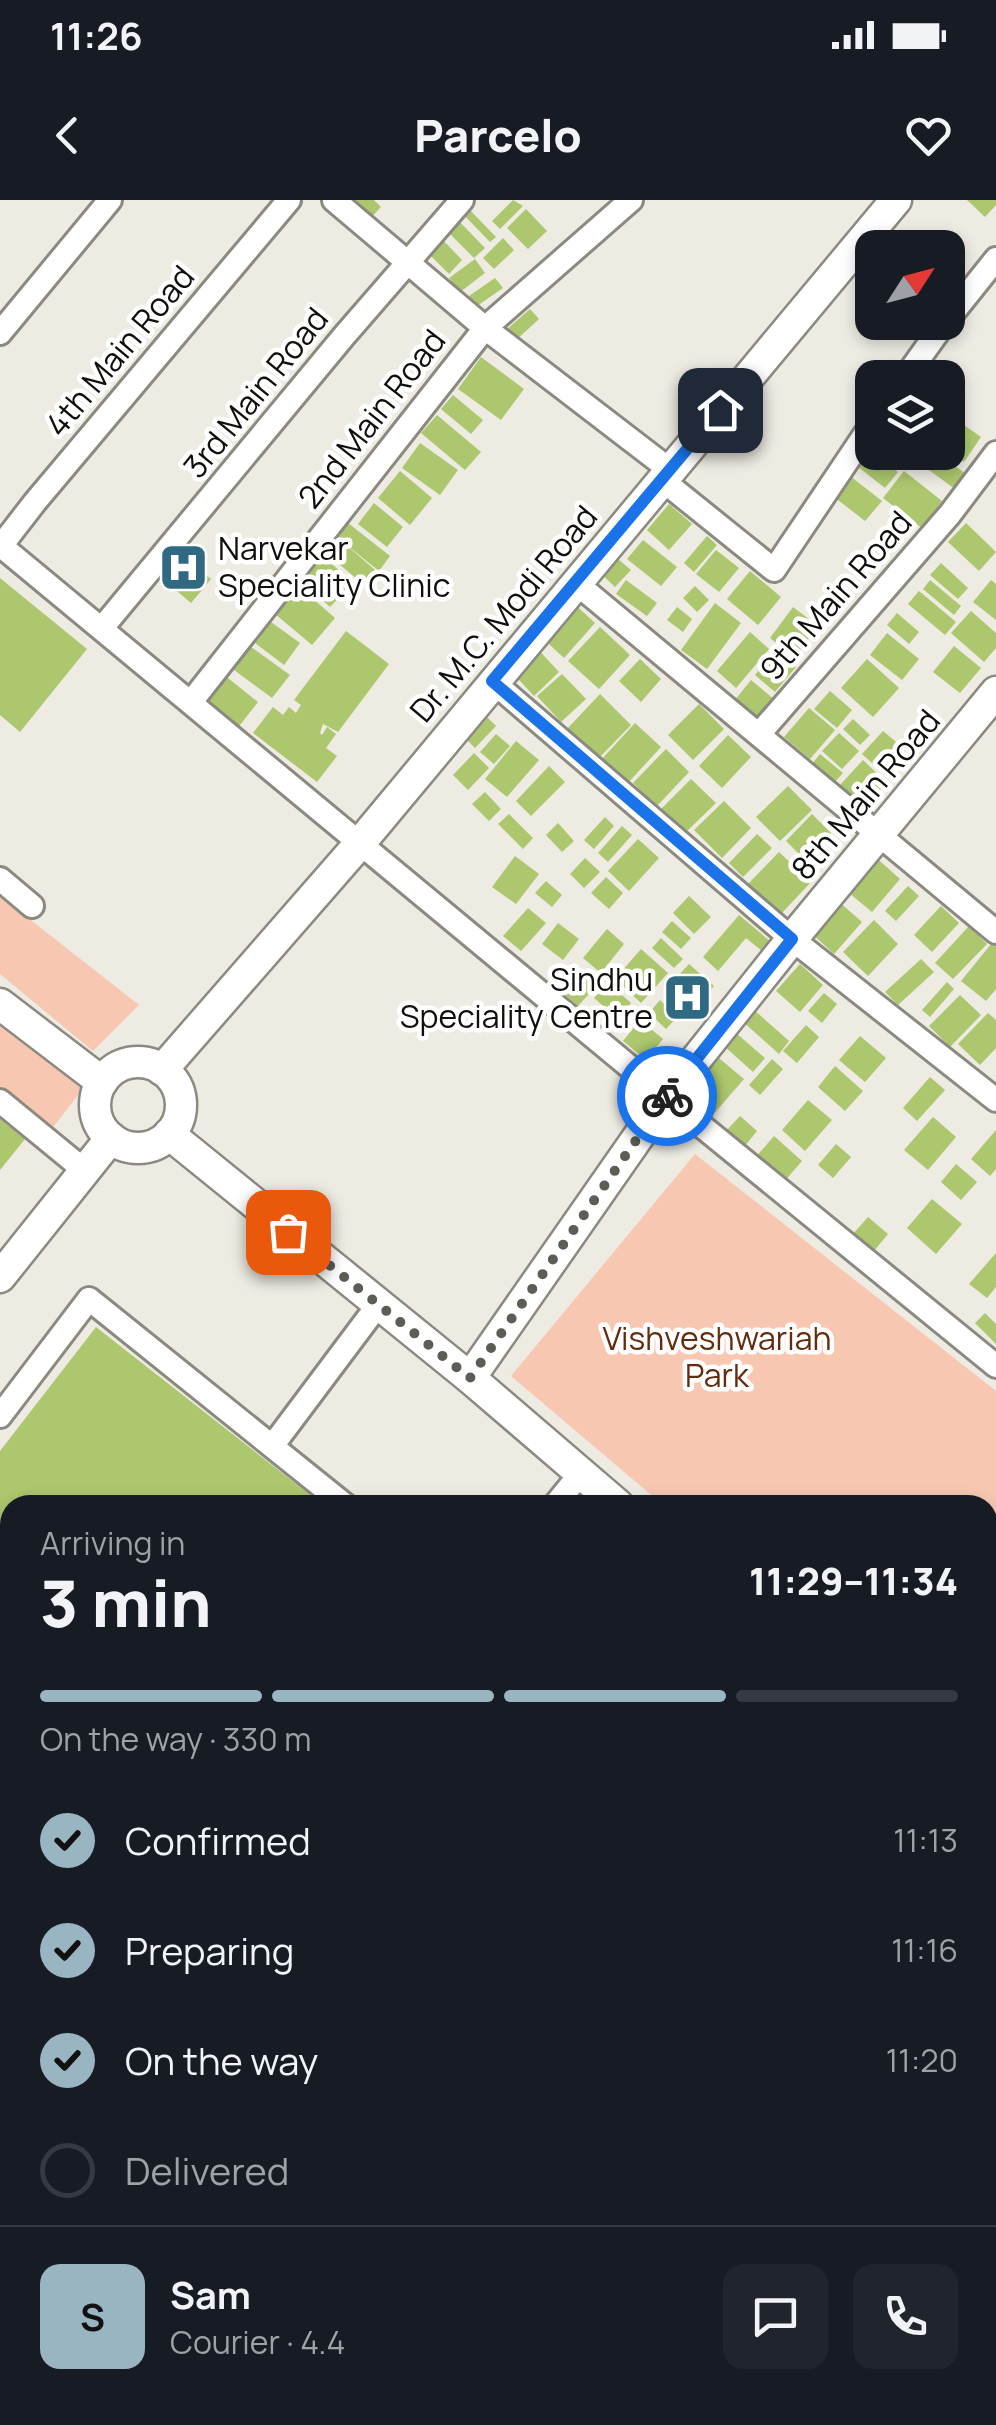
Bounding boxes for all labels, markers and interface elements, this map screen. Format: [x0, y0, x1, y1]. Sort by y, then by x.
text: 11:26 [50, 9, 143, 61]
text: Parcelo [414, 104, 582, 166]
icon: back [40, 108, 95, 163]
icon: heart [901, 108, 956, 163]
north arrow [855, 230, 965, 340]
map controls [855, 230, 965, 470]
street label: 4th Main Road [35, 256, 204, 445]
street label: 3rd Main Road [173, 298, 338, 487]
street label: 2nd Main Road [287, 320, 455, 517]
button: layers [855, 360, 965, 470]
pin [678, 368, 763, 453]
icon: home [693, 383, 748, 438]
street label: Dr. M.C. Modi Road [400, 496, 607, 731]
street label: 9th Main Road [749, 501, 921, 690]
place label: Narvekar Speciality Clinic [218, 526, 450, 607]
hospital icon: Narvekar Speciality Clinic [157, 541, 209, 593]
street label: 8th Main Road [781, 700, 950, 889]
place label: Sindhu Speciality Centre [400, 957, 653, 1038]
hospital icon: Sindhu Speciality Centre [662, 972, 714, 1024]
courier [617, 1046, 717, 1146]
icon: bike [640, 1069, 695, 1124]
pin [246, 1190, 331, 1275]
icon: bag [261, 1205, 316, 1260]
park label: Vishveshwariah Park [602, 1316, 832, 1397]
text: Arriving in [40, 1521, 185, 1565]
text: 11:29–11:34 [749, 1554, 958, 1606]
text: 3 min [40, 1558, 212, 1647]
text: On the way · 330 m [40, 1717, 311, 1761]
icon: check [40, 1813, 95, 1868]
text: Confirmed [125, 1814, 311, 1866]
text: 11:13 [893, 1818, 958, 1862]
icon: check [40, 1923, 95, 1978]
text: Preparing [125, 1924, 294, 1976]
text: 11:16 [891, 1928, 958, 1972]
icon: check [40, 2033, 95, 2088]
text: On the way [125, 2034, 318, 2086]
text: 11:20 [886, 2038, 958, 2082]
text: Delivered [125, 2144, 289, 2196]
button: chat [723, 2264, 828, 2369]
button: phone [853, 2264, 958, 2369]
text: Sam [170, 2268, 251, 2320]
text: S [80, 2290, 105, 2342]
text: Courier · 4.4 [170, 2320, 345, 2364]

